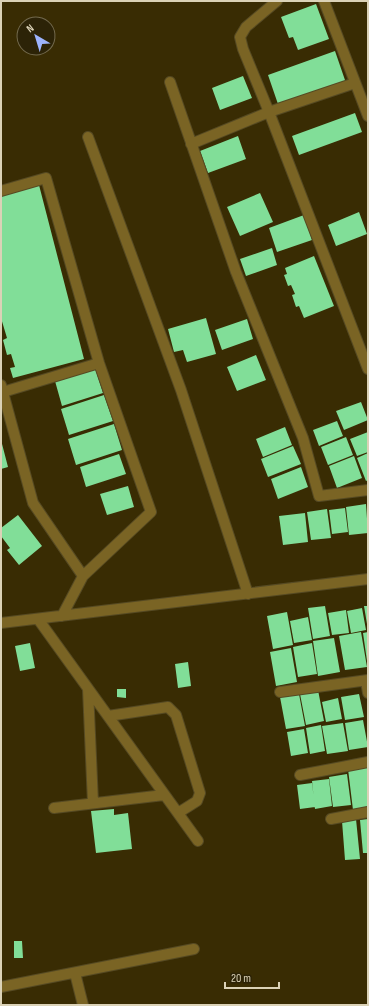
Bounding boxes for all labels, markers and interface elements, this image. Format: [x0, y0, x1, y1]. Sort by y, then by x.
north arrow [16, 16, 56, 56]
text: N [24, 22, 37, 35]
scale bar [225, 964, 279, 990]
text: 20 m [231, 971, 251, 986]

